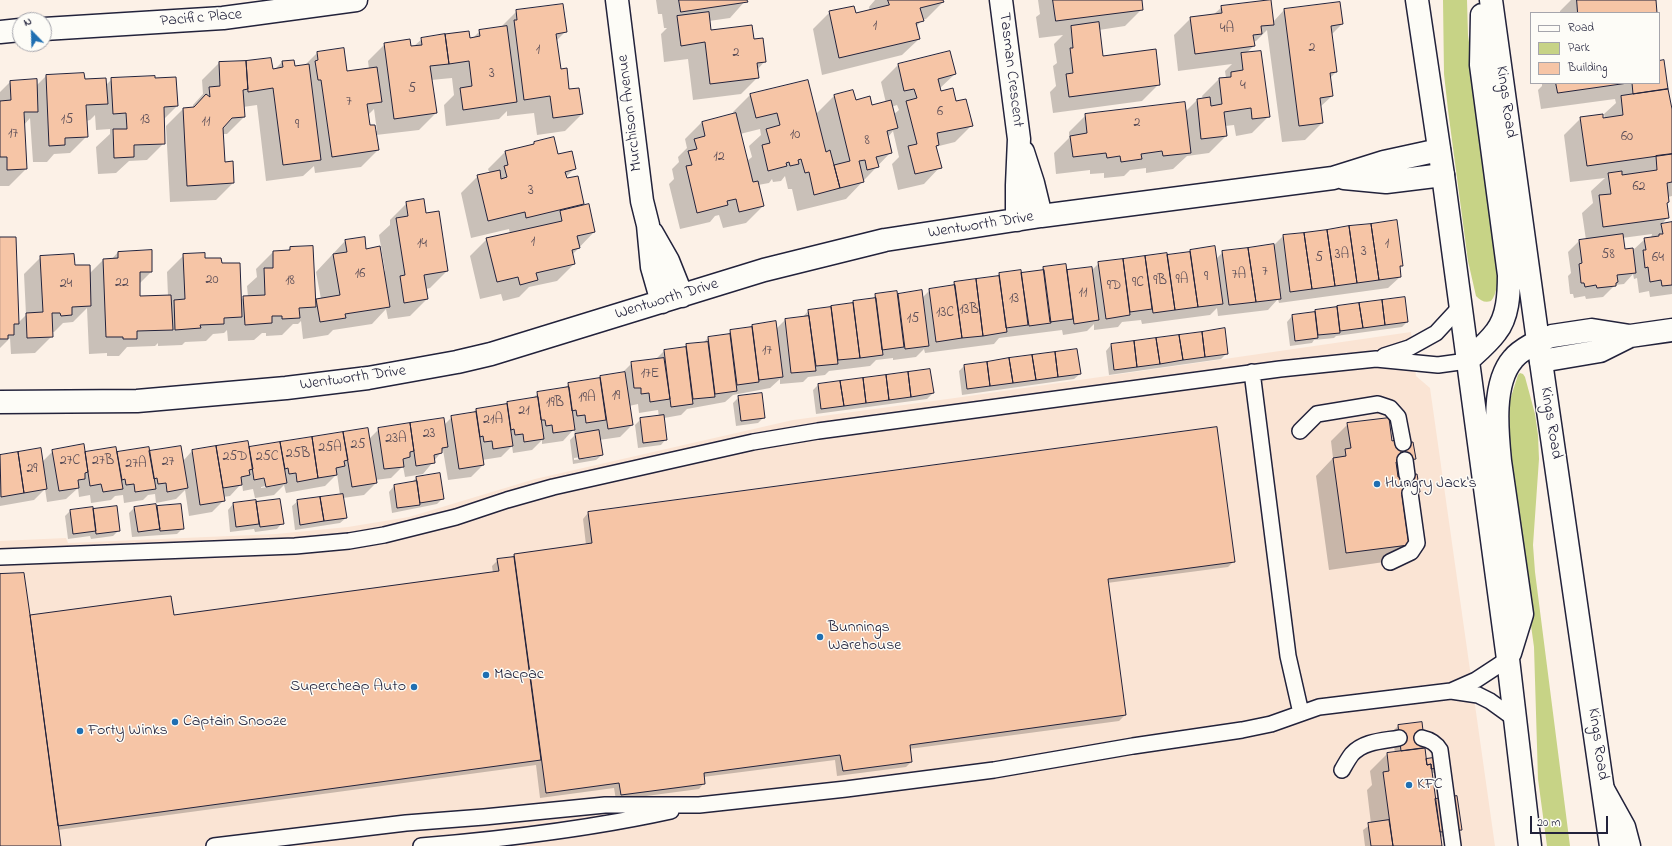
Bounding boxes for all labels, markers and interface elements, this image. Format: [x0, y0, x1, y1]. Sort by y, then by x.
street label: Pacific Place [159, 6, 243, 32]
north arrow [12, 12, 52, 52]
street label: Tasman Crescent [993, 12, 1027, 128]
legend [1530, 12, 1660, 84]
text: N [21, 13, 34, 31]
house number: 1 [873, 19, 877, 35]
text: Road [1568, 19, 1594, 37]
house number: 4A [1220, 22, 1234, 38]
text: Park [1568, 39, 1590, 57]
house number: 2 [1309, 41, 1315, 57]
house number: 1 [536, 43, 540, 59]
house number: 2 [733, 46, 739, 62]
street label: Murchison Avenue [614, 53, 648, 173]
text: Building [1568, 59, 1607, 77]
street label: Kings Road [1490, 65, 1520, 139]
house number: 3 [489, 67, 495, 83]
house number: 4 [1240, 79, 1246, 95]
house number: 5 [408, 82, 416, 98]
house number: 7 [346, 95, 352, 111]
house number: 6 [937, 105, 943, 121]
house number: 15 [61, 113, 73, 129]
house number: 13 [140, 113, 150, 129]
house number: 11 [202, 115, 210, 131]
house number: 2 [1134, 116, 1140, 132]
house number: 9 [295, 118, 299, 134]
house number: 17 [8, 127, 18, 143]
house number: 10 [790, 128, 800, 144]
house number: 60 [1621, 130, 1633, 146]
house number: 8 [864, 134, 870, 150]
house number: 12 [713, 150, 725, 166]
house number: 62 [1632, 180, 1646, 196]
house number: 3 [528, 184, 534, 200]
street label: Wentworth Drive [927, 208, 1035, 244]
house number: 1 [531, 235, 535, 251]
house number: 14 [417, 237, 427, 253]
house number: 1 [1385, 237, 1389, 253]
house number: 3 [1361, 245, 1367, 261]
house number: 3A [1335, 248, 1349, 264]
house number: 58 [1601, 248, 1615, 264]
house number: 5 [1315, 251, 1323, 267]
house number: 64 [1652, 251, 1664, 267]
house number: 7 [1262, 265, 1268, 281]
house number: 16 [355, 267, 365, 283]
house number: 7A [1232, 268, 1246, 284]
house number: 9 [1204, 270, 1208, 286]
house number: 20 [205, 273, 219, 289]
house number: 9A [1176, 273, 1188, 289]
house number: 18 [285, 274, 295, 290]
house number: 9B [1153, 274, 1167, 290]
street label: Wentworth Drive [613, 275, 721, 325]
house number: 22 [115, 276, 129, 292]
house number: 9C [1132, 276, 1144, 292]
house number: 24 [60, 277, 72, 293]
house number: 9D [1107, 279, 1121, 295]
house number: 11 [1079, 286, 1087, 302]
house number: 13 [1009, 292, 1019, 308]
house number: 13B [959, 303, 979, 319]
house number: 13C [936, 306, 954, 322]
house number: 15 [907, 312, 919, 328]
house number: 17 [762, 344, 772, 360]
street label: Wentworth Drive [299, 362, 407, 396]
house number: 17E [641, 367, 659, 383]
street label: Kings Road [1535, 386, 1565, 460]
house number: 19 [612, 389, 620, 405]
house number: 19A [578, 391, 596, 407]
house number: 19B [546, 396, 564, 412]
house number: 21 [518, 404, 530, 420]
house number: 21A [483, 413, 503, 429]
house number: 23 [423, 427, 435, 443]
house number: 23A [385, 432, 407, 448]
house number: 25 [351, 438, 365, 454]
house number: 25A [318, 441, 342, 457]
house number: 25B [286, 447, 310, 463]
house number: 25D [222, 450, 248, 466]
house number: 25C [256, 450, 278, 466]
house number: 27C [60, 454, 80, 470]
house number: 27B [92, 454, 114, 470]
house number: 27 [162, 455, 174, 471]
house number: 27A [125, 457, 147, 473]
house number: 29 [26, 462, 38, 478]
place label: Hungry Jack's [1385, 474, 1477, 494]
marker: Hungry Jack's [1372, 479, 1382, 489]
place label: Bunnings Warehouse [828, 618, 902, 656]
marker: Bunnings Warehouse [815, 632, 825, 642]
place label: Macpac [494, 665, 544, 685]
marker: Macpac [481, 670, 491, 680]
place label: Supercheap Auto [290, 677, 406, 697]
marker: Supercheap Auto [409, 682, 419, 692]
street label: Kings Road [1582, 707, 1612, 781]
place label: Captain Snooze [183, 712, 287, 732]
marker: Captain Snooze [170, 717, 180, 727]
place label: Forty Winks [88, 721, 168, 741]
marker: Forty Winks [75, 726, 85, 736]
place label: KFC [1417, 775, 1443, 795]
marker: KFC [1404, 780, 1414, 790]
scale bar [1532, 808, 1610, 834]
text: 20 m [1537, 814, 1560, 832]

